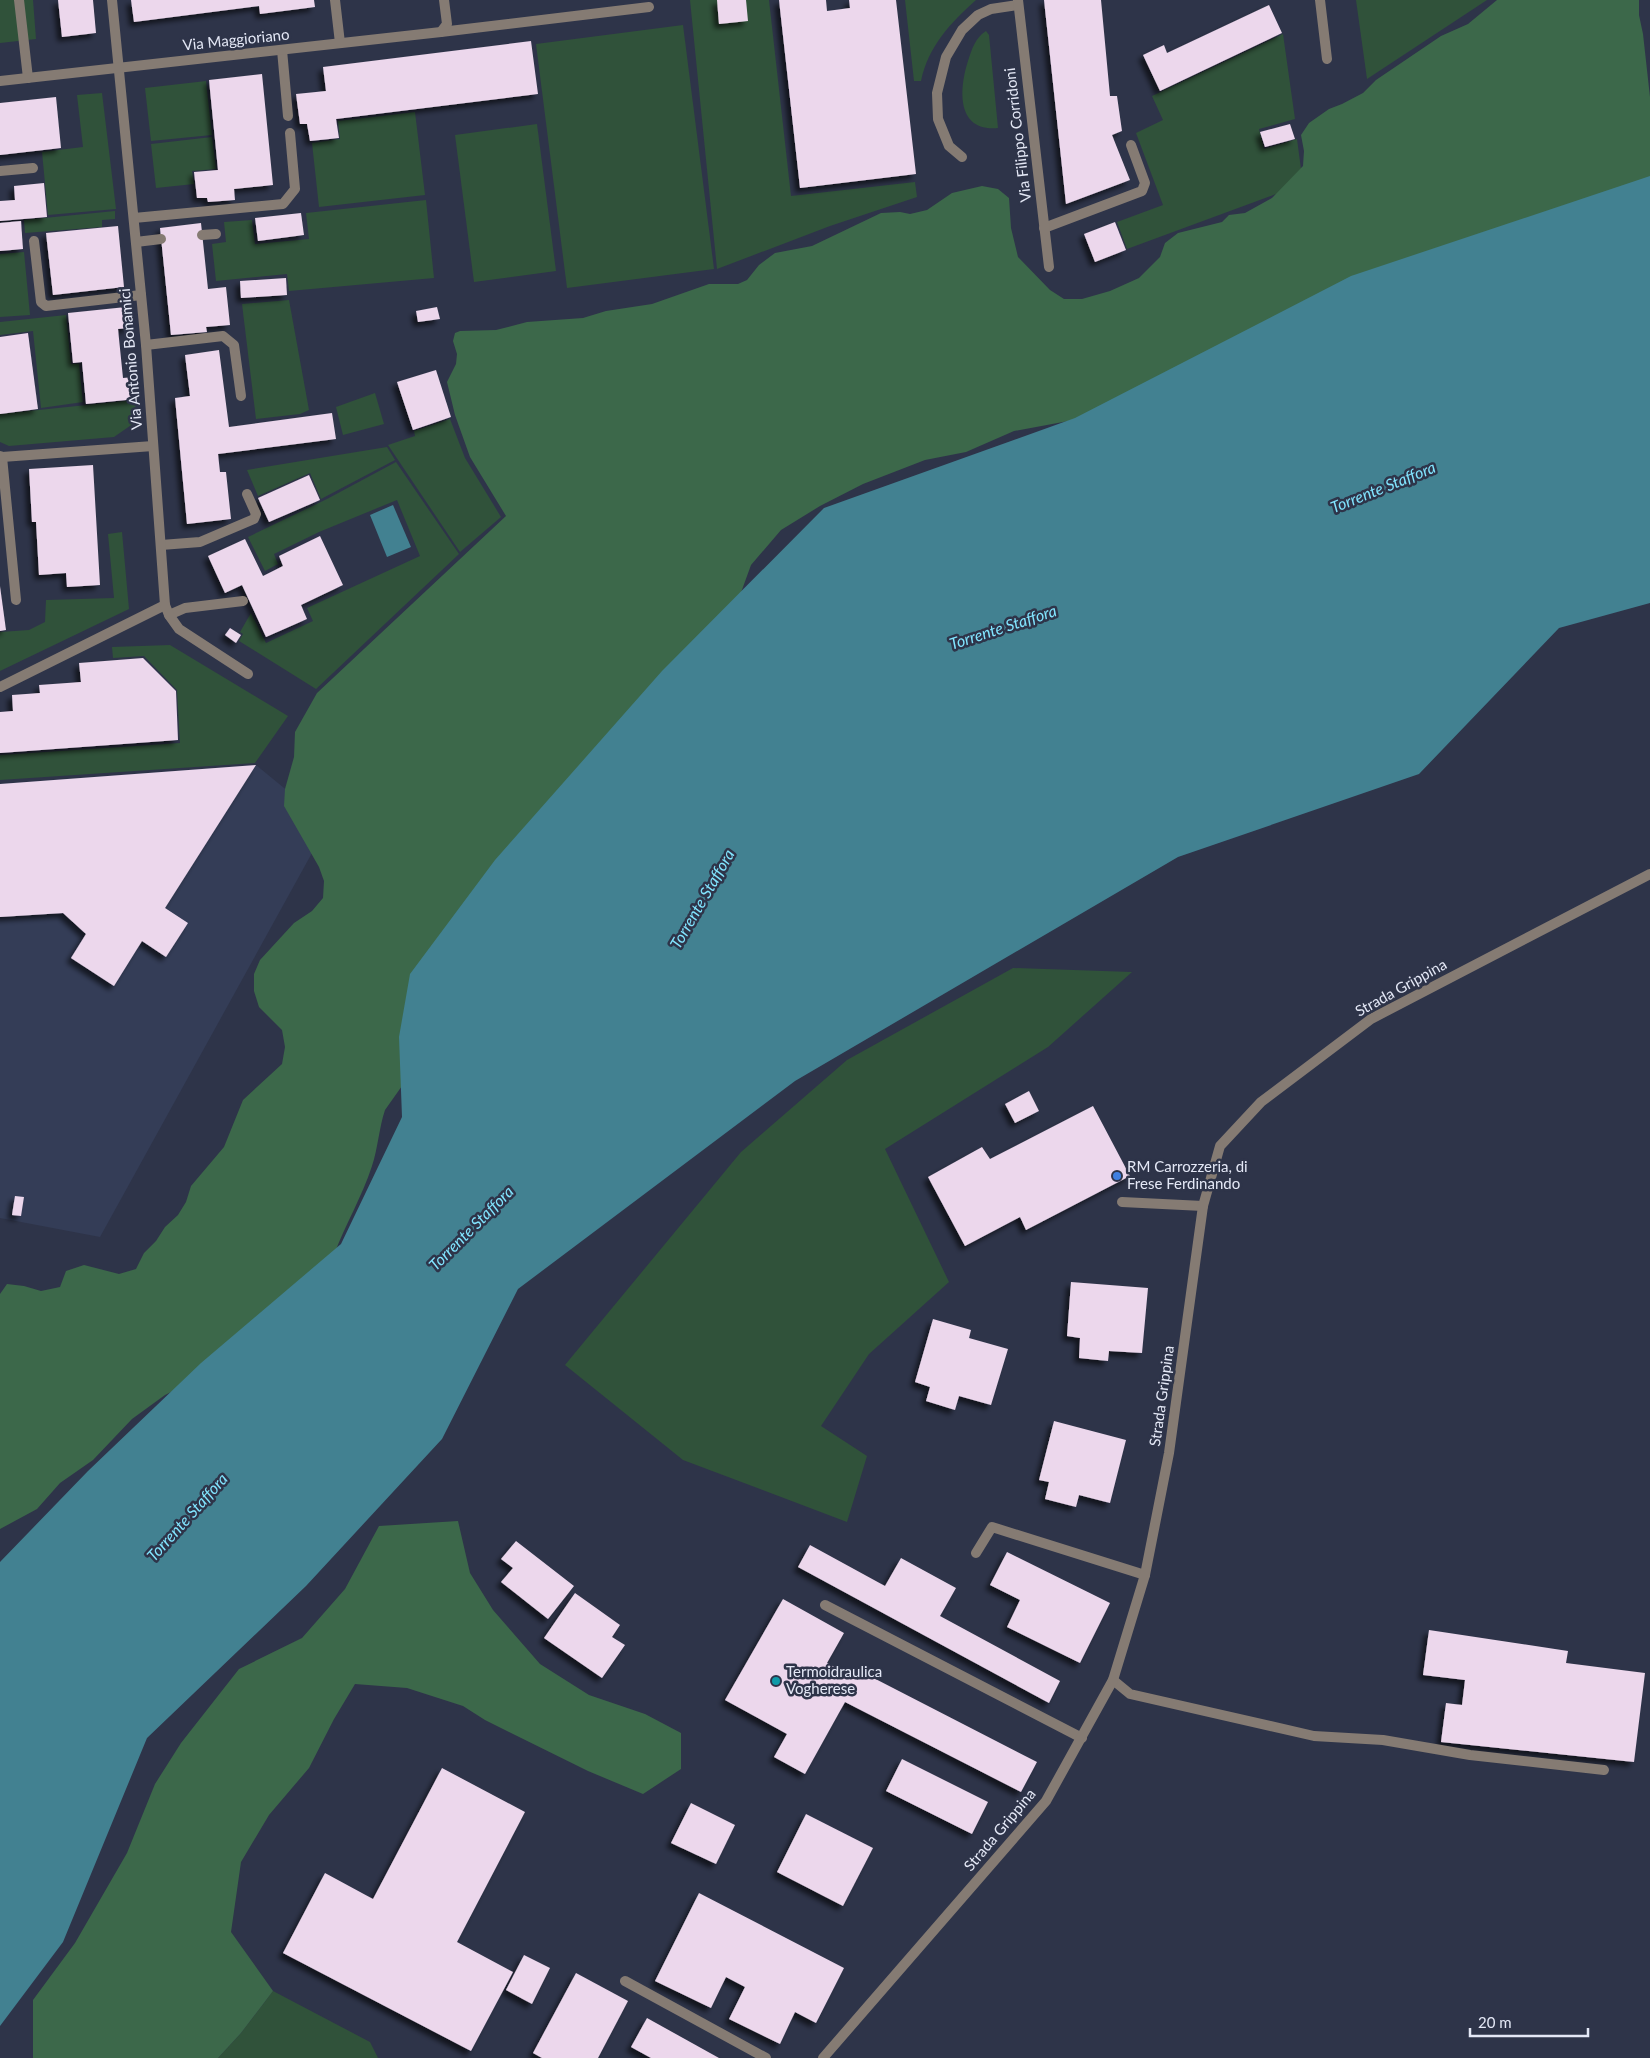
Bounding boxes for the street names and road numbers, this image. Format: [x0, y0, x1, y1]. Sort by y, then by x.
street label: Via Maggioriano [182, 24, 290, 54]
street label: Via Filippo Corridoni [1000, 67, 1034, 203]
street label: Via Antonio Bonamici [115, 288, 145, 430]
street label: Strada Grippina [1352, 955, 1449, 1020]
street label: Strada Grippina [1145, 1344, 1177, 1448]
street label: Strada Grippina [960, 1785, 1039, 1874]

